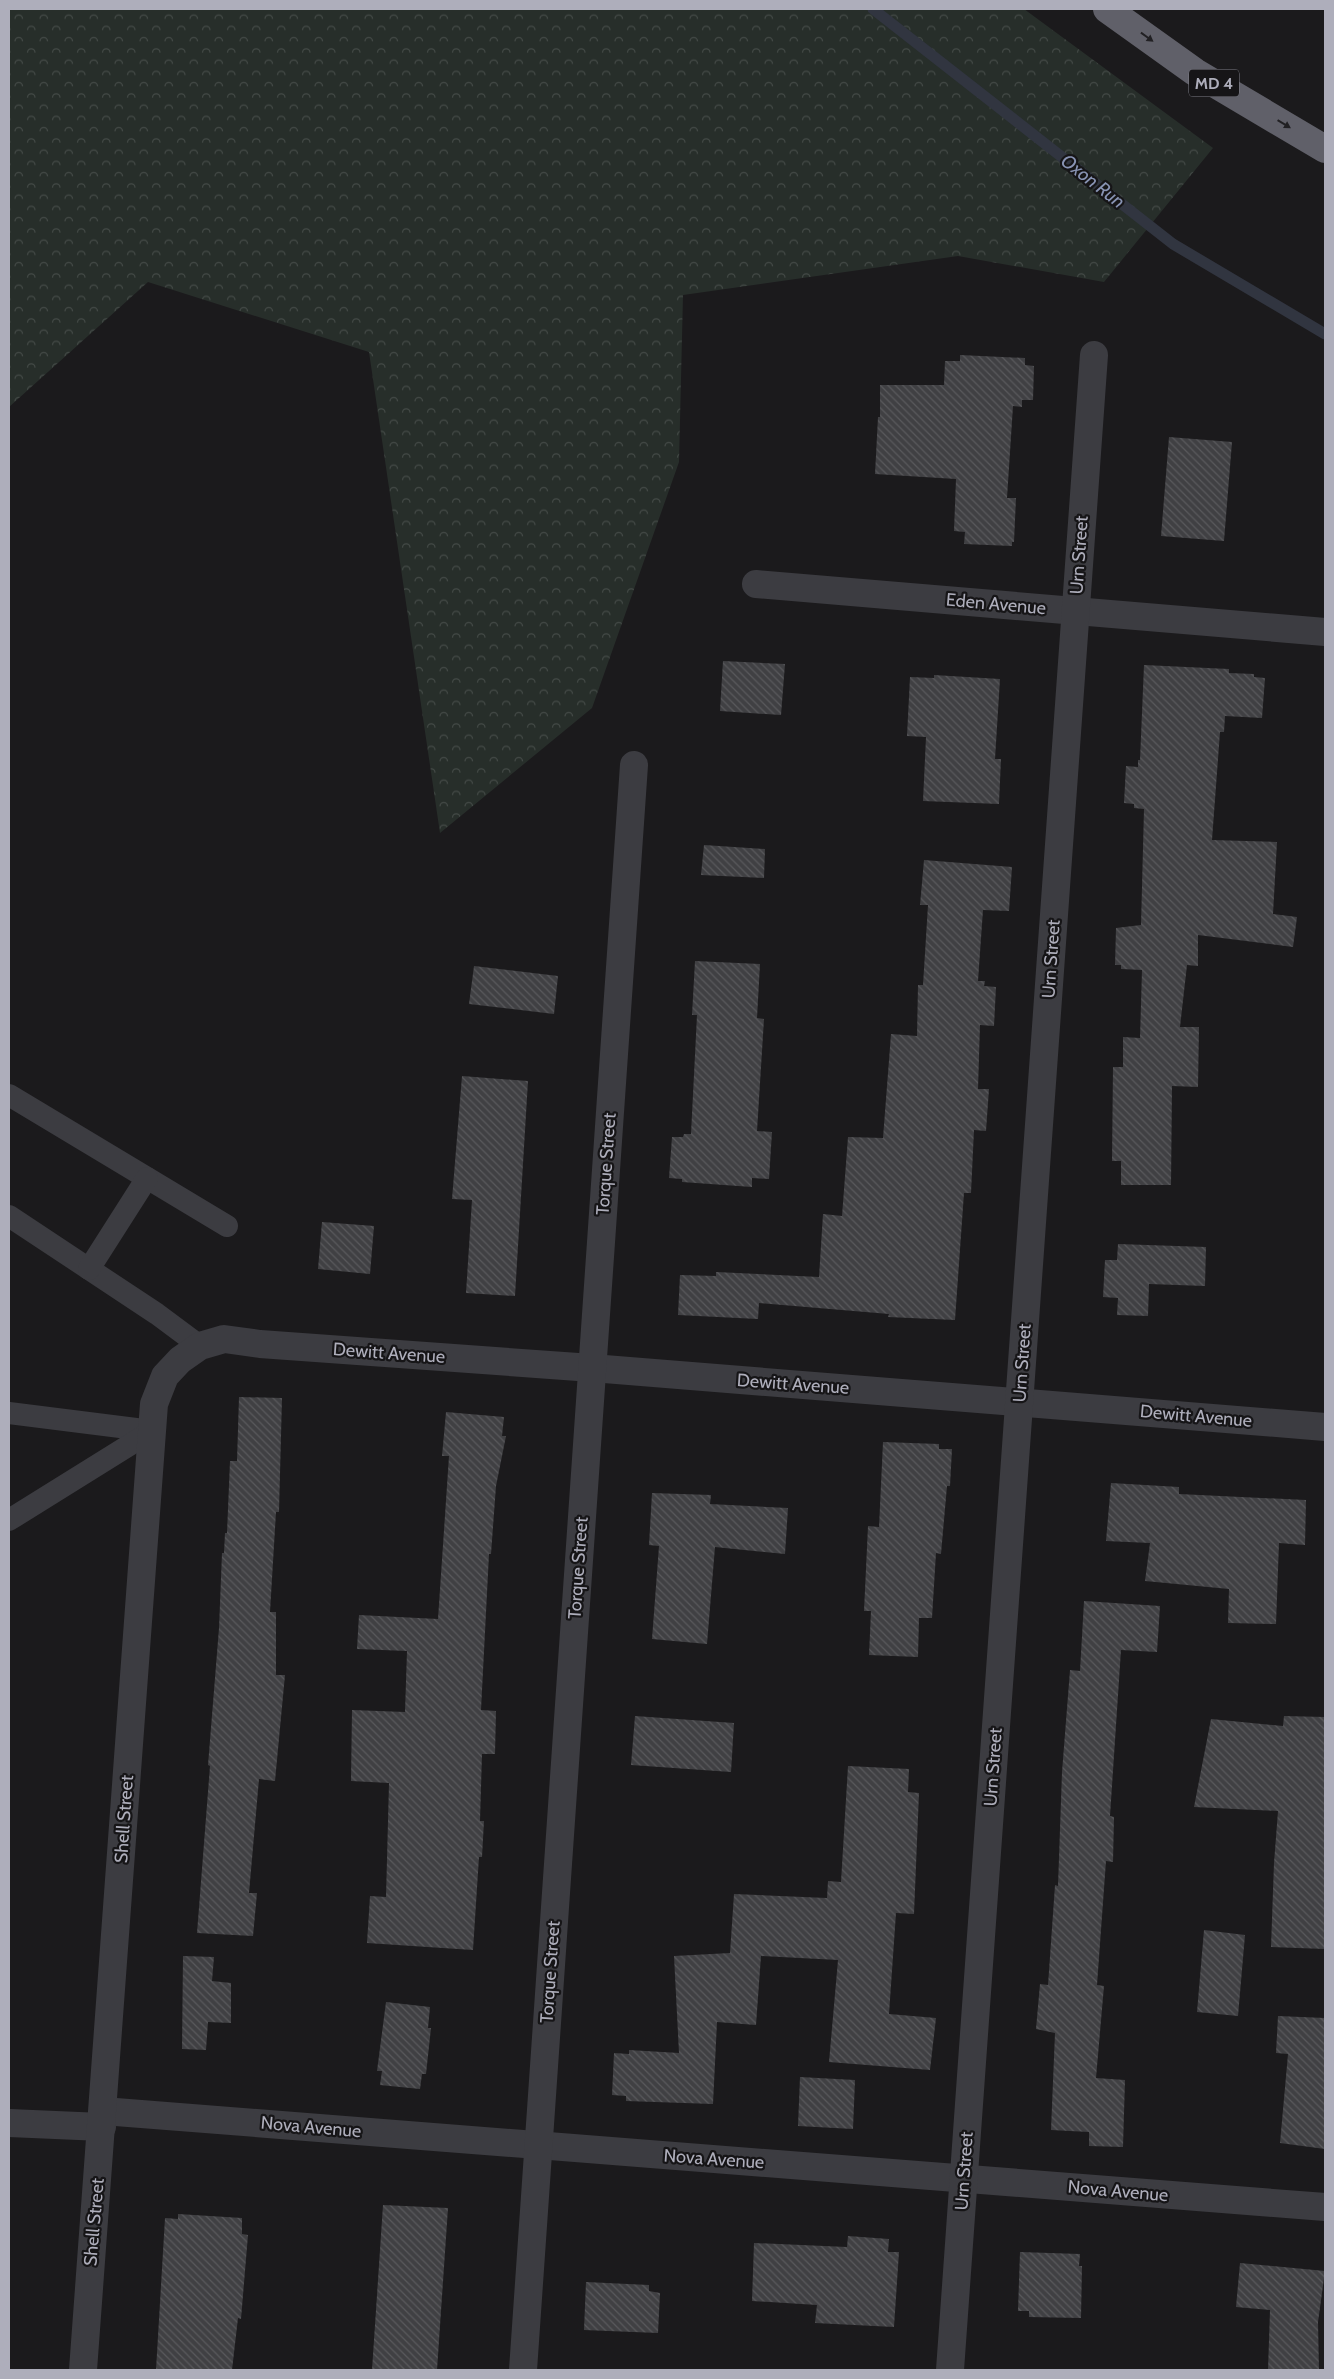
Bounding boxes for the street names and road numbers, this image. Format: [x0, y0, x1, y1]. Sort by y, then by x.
road number: MD 4 [1189, 70, 1239, 96]
street label: Urn Street [1065, 515, 1093, 595]
street label: Eden Avenue [945, 589, 1047, 619]
street label: Urn Street [1037, 919, 1065, 999]
street label: Torque Street [591, 1112, 621, 1216]
street label: Urn Street [1008, 1323, 1036, 1403]
street label: Dewitt Avenue [332, 1338, 446, 1368]
street label: Dewitt Avenue [736, 1369, 850, 1399]
street label: Dewitt Avenue [1139, 1400, 1253, 1432]
street label: Torque Street [563, 1516, 593, 1620]
street label: Urn Street [979, 1727, 1007, 1807]
street label: Shell Street [110, 1774, 138, 1864]
street label: Torque Street [535, 1920, 565, 2024]
street label: Nova Avenue [260, 2112, 362, 2142]
street label: Urn Street [950, 2131, 978, 2211]
street label: Nova Avenue [663, 2145, 765, 2173]
street label: Nova Avenue [1067, 2176, 1169, 2206]
street label: Shell Street [79, 2177, 109, 2267]

